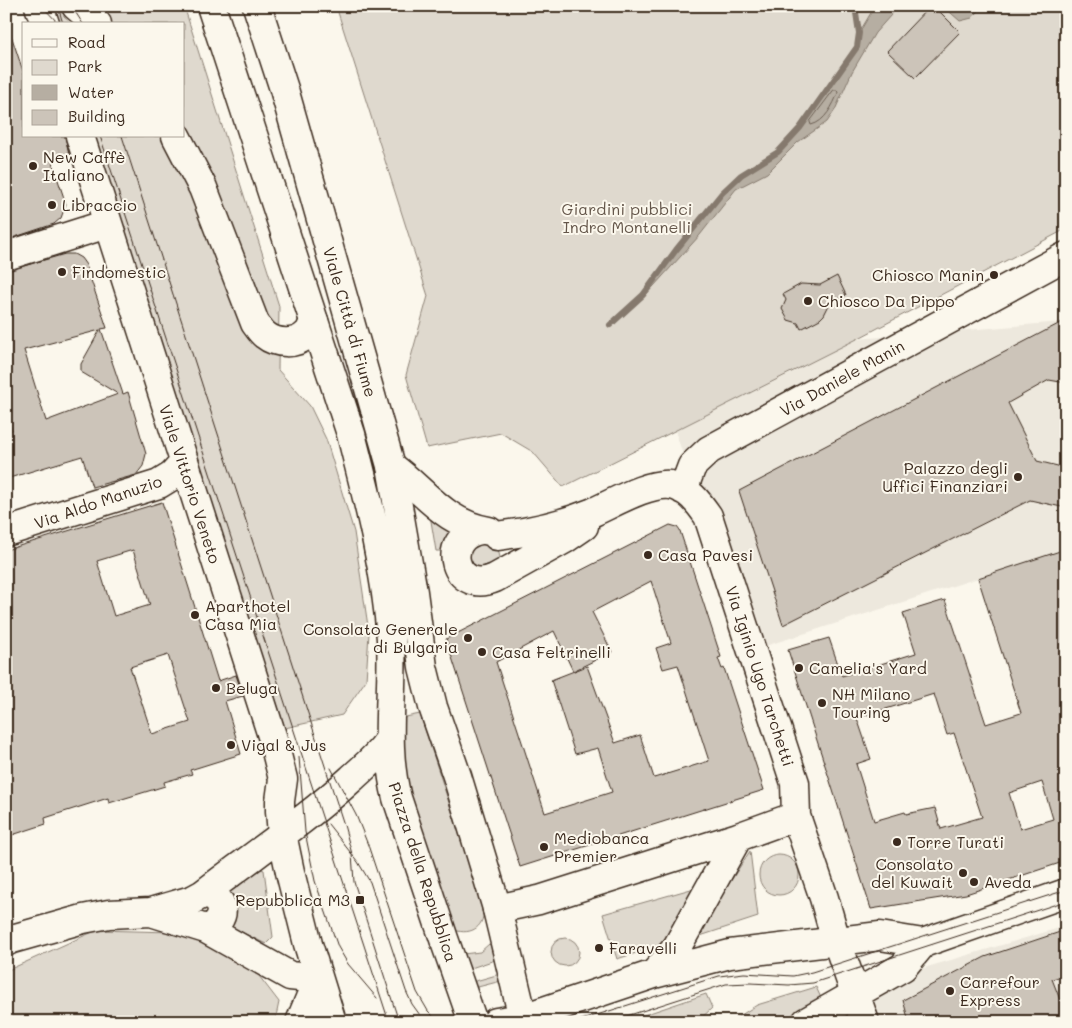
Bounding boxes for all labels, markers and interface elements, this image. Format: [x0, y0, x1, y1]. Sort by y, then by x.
legend [22, 22, 185, 138]
text: Road [68, 32, 105, 52]
text: Park [68, 56, 102, 76]
text: Water [68, 82, 114, 102]
text: Building [68, 106, 125, 126]
place label: New Caffè Italiano [43, 146, 125, 185]
marker: New Caffè Italiano [27, 160, 39, 172]
place label: Libraccio [62, 194, 137, 215]
park label: Giardini pubblici Indro Montanelli [562, 198, 692, 237]
marker: Libraccio [46, 199, 58, 211]
street label: Viale Città di Fiume [319, 244, 382, 399]
place label: Findomestic [72, 261, 166, 282]
place label: Chiosco Manin [872, 264, 984, 285]
marker: Findomestic [56, 266, 68, 278]
marker: Chiosco Manin [988, 269, 1000, 281]
place label: Chiosco Da Pippo [818, 290, 955, 311]
marker: Chiosco Da Pippo [802, 295, 814, 307]
street label: Via Daniele Manin [776, 335, 908, 421]
street label: Viale Vittorio Veneto [155, 402, 226, 566]
place label: Palazzo degli Uffici Finanziari [882, 457, 1008, 496]
street label: Via Aldo Manuzio [31, 470, 164, 533]
marker: Palazzo degli Uffici Finanziari [1012, 471, 1024, 483]
place label: Casa Pavesi [658, 544, 753, 565]
marker: Casa Pavesi [642, 549, 654, 561]
street label: Via Iginio Ugo Tarchetti [721, 583, 800, 769]
place label: Aparthotel Casa Mia [205, 595, 290, 634]
marker: Aparthotel Casa Mia [189, 609, 201, 621]
place label: Consolato Generale di Bulgaria [303, 618, 458, 657]
marker: Consolato Generale di Bulgaria [462, 632, 474, 644]
place label: Casa Feltrinelli [492, 641, 611, 662]
marker: Casa Feltrinelli [476, 646, 488, 658]
place label: Camelia's Yard [809, 657, 927, 678]
marker: Camelia's Yard [793, 662, 805, 674]
place label: Beluga [226, 677, 278, 698]
marker: Beluga [210, 682, 222, 694]
place label: NH Milano Touring [832, 683, 910, 722]
marker: NH Milano Touring [816, 697, 828, 709]
place label: Vigal & Jus [241, 734, 327, 755]
marker: Vigal & Jus [225, 739, 237, 751]
street label: Piazza della Repubblica [384, 779, 463, 965]
place label: Mediobanca Premier [554, 827, 650, 866]
place label: Torre Turati [907, 831, 1004, 852]
marker: Torre Turati [891, 836, 903, 848]
marker: Mediobanca Premier [538, 841, 550, 853]
place label: Consolato del Kuwait [871, 853, 953, 892]
marker: Consolato del Kuwait [957, 867, 969, 879]
place label: Aveda [984, 871, 1032, 892]
marker: Aveda [968, 876, 980, 888]
place label: Repubblica M3 [235, 889, 350, 910]
marker: Repubblica M3 [354, 894, 366, 906]
place label: Faravelli [609, 937, 677, 958]
marker: Faravelli [593, 942, 605, 954]
place label: Carrefour Express [960, 971, 1040, 1010]
marker: Carrefour Express [944, 985, 956, 997]

